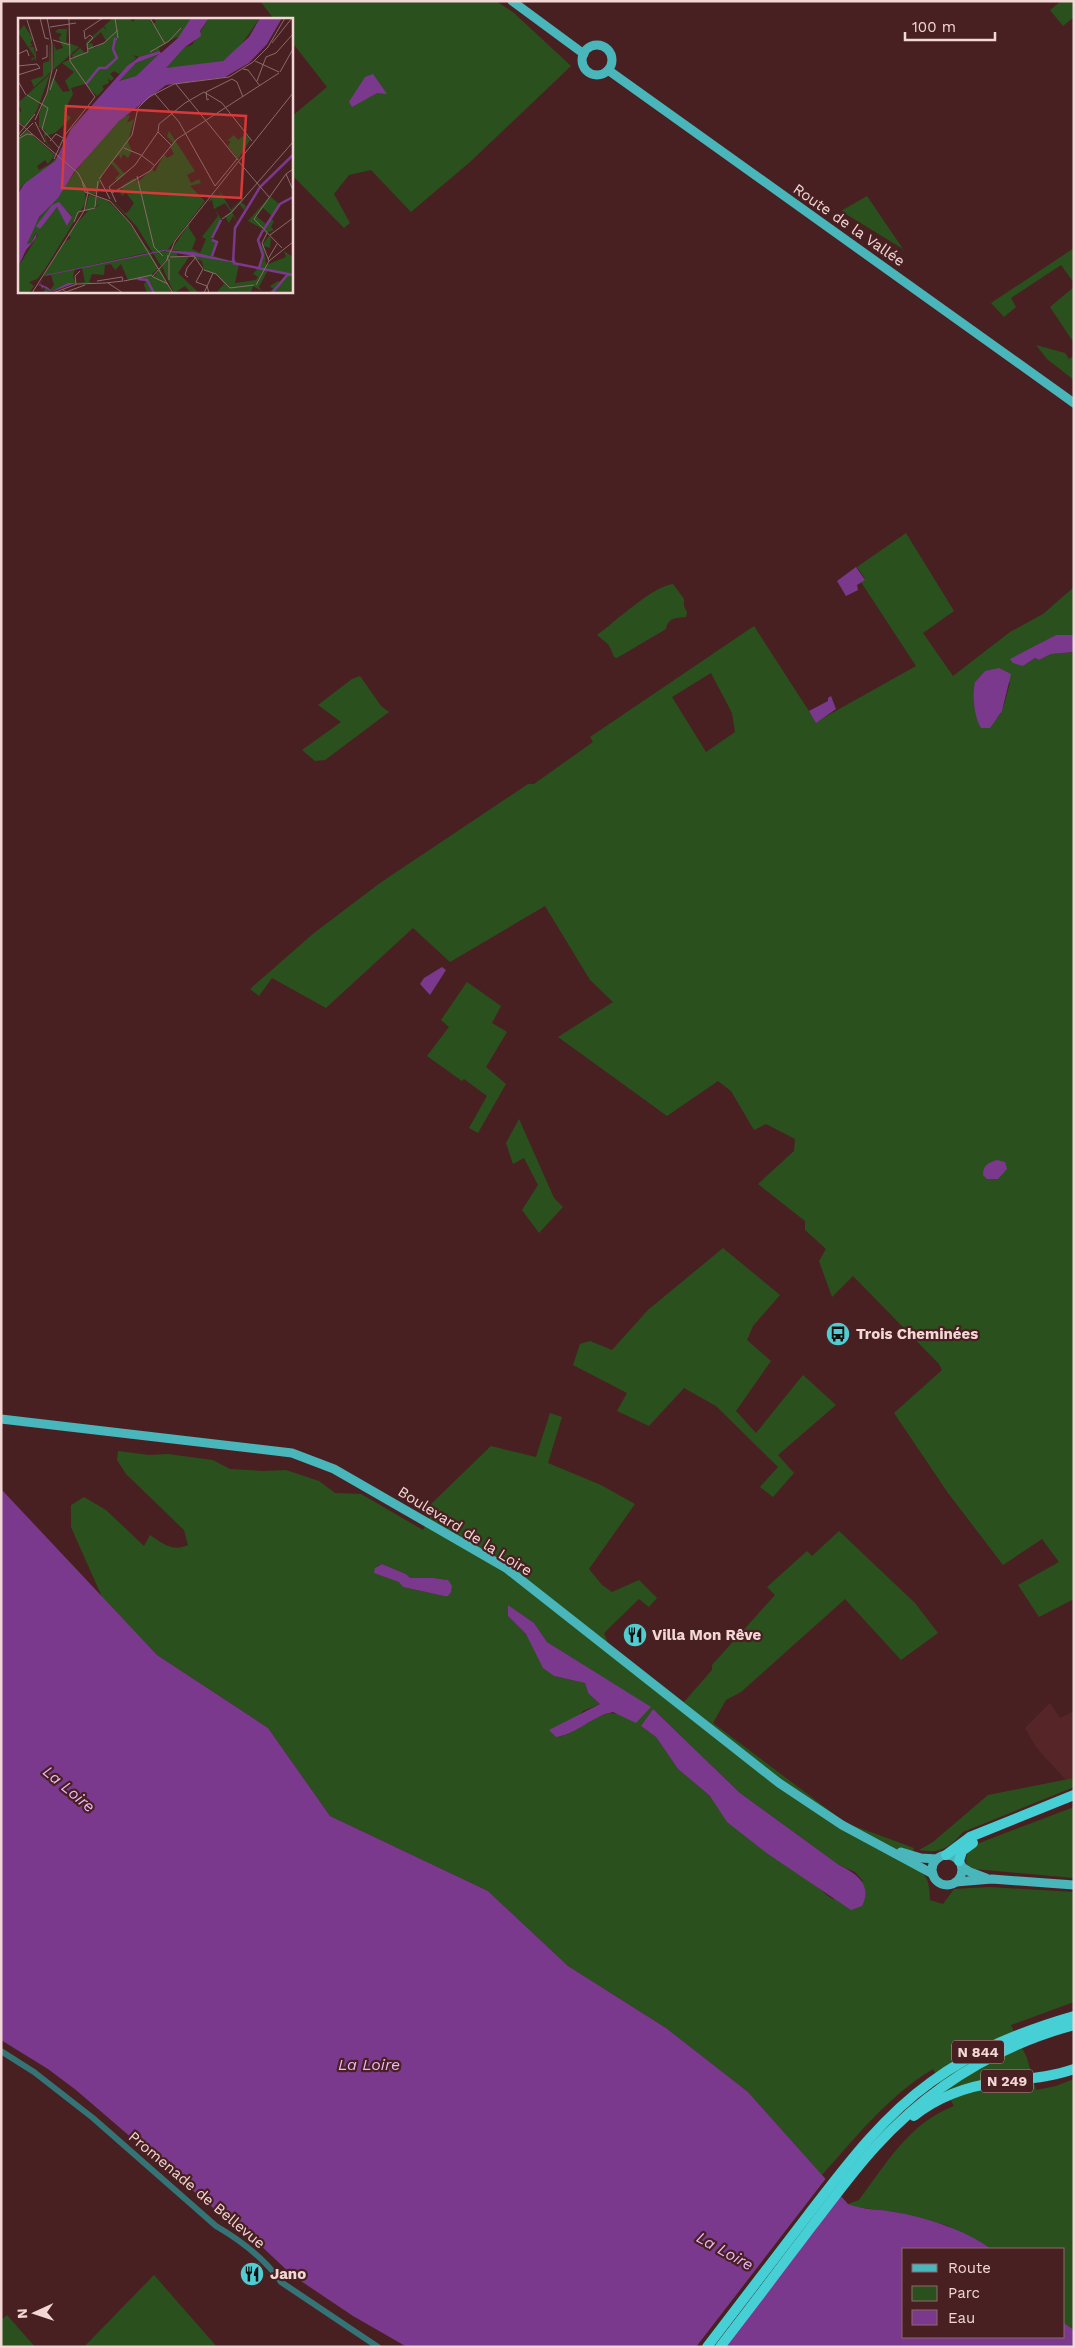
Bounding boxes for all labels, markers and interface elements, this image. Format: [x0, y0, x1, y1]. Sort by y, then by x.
scale bar [905, 10, 995, 42]
inset map [18, 18, 292, 292]
text: 100 m [912, 18, 956, 36]
street label: Route de la Vallée [790, 180, 908, 270]
bus stop icon: Trois Cheminées [825, 1321, 851, 1347]
place label: Trois Cheminées [856, 1325, 978, 1343]
street label: Boulevard de la Loire [395, 1482, 535, 1580]
restaurant icon: Villa Mon Rêve [622, 1622, 648, 1648]
place label: Villa Mon Rêve [652, 1626, 762, 1644]
water label: La Loire [39, 1762, 99, 1816]
road number: N 844 [952, 2040, 1004, 2064]
water label: La Loire [338, 2055, 400, 2074]
road number: N 249 [981, 2070, 1033, 2092]
street label: Promenade de Bellevue [125, 2128, 269, 2252]
water label: La Loire [693, 2228, 757, 2274]
legend [902, 2248, 1065, 2338]
text: Route [948, 2259, 991, 2277]
restaurant icon: Jano [239, 2261, 265, 2287]
place label: Jano [270, 2265, 306, 2283]
text: Parc [948, 2284, 980, 2302]
north arrow [10, 2288, 60, 2338]
text: N [14, 2308, 30, 2319]
text: Eau [948, 2309, 975, 2327]

